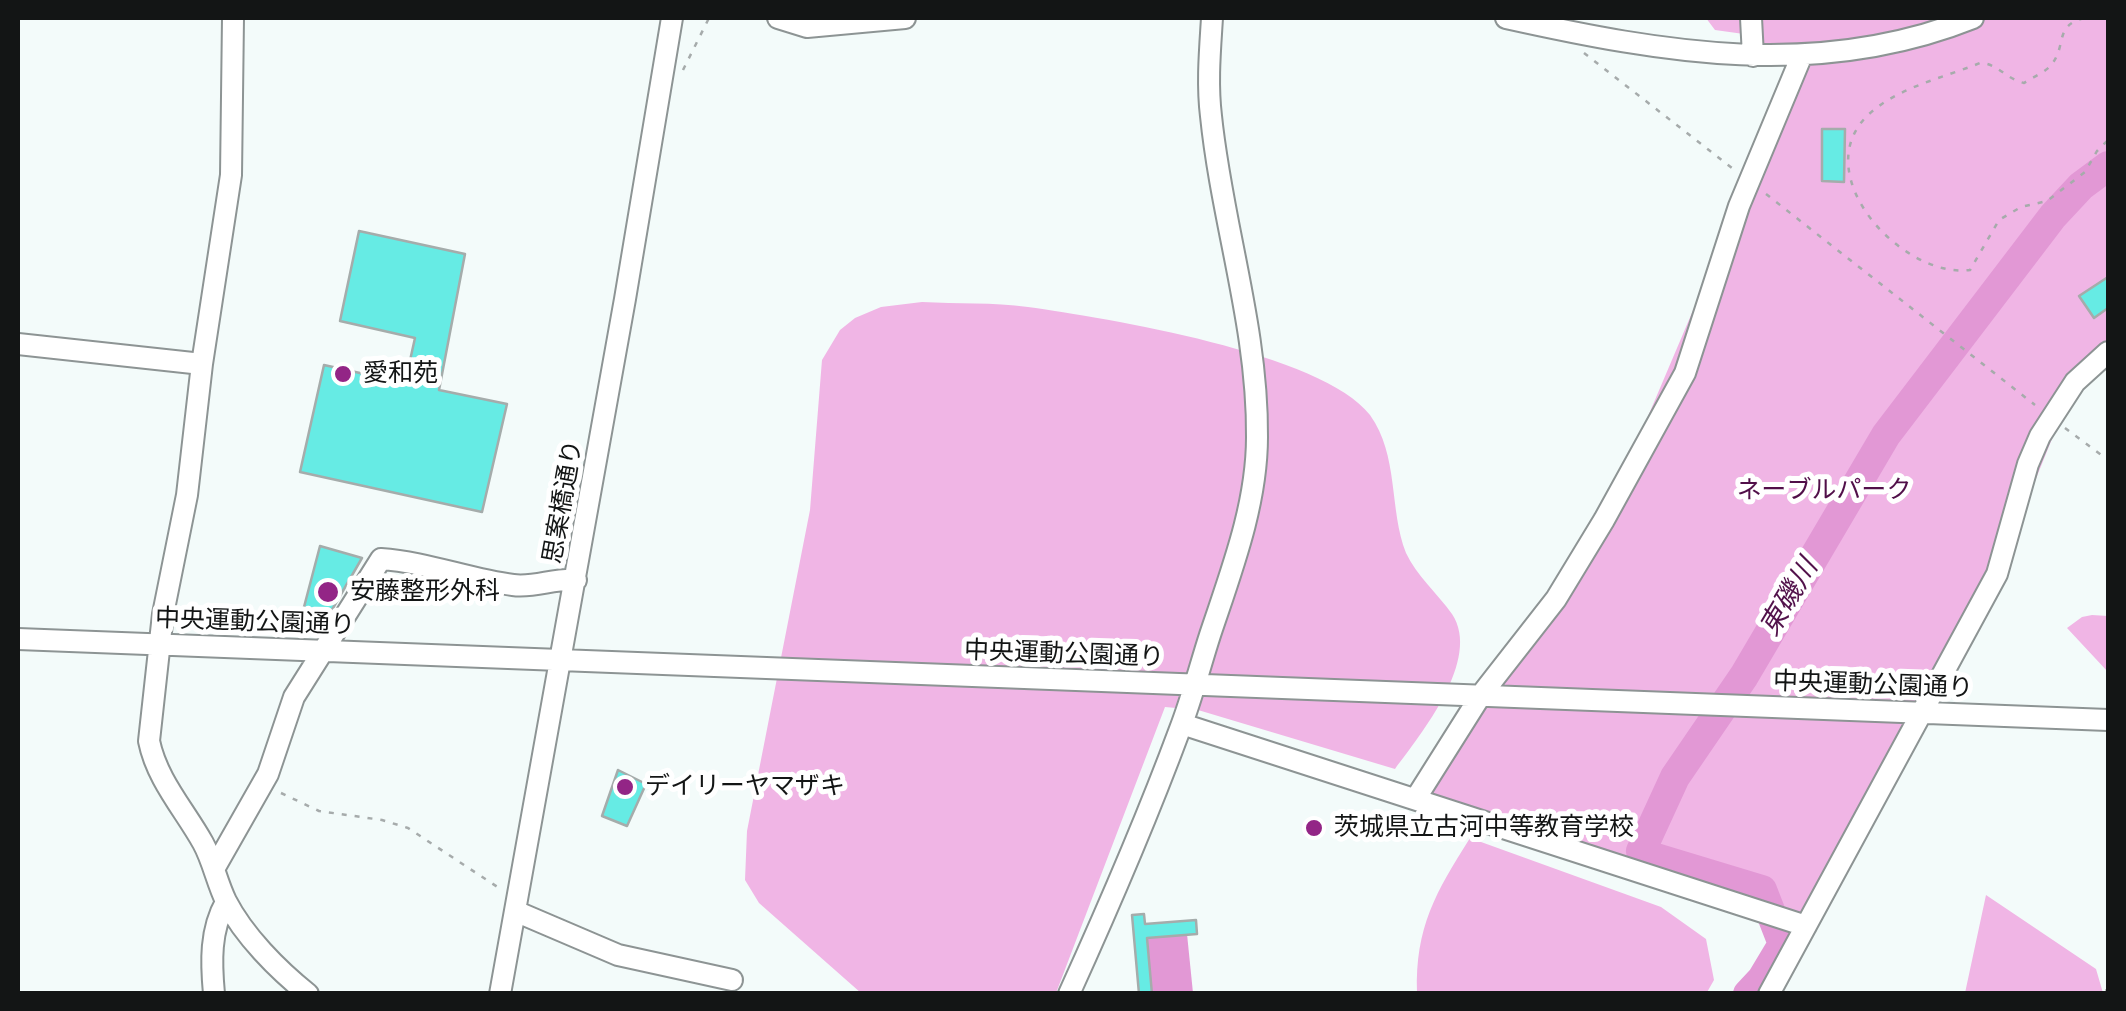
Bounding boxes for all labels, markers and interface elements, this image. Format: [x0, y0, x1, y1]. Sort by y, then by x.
place label: 愛和苑 [363, 359, 438, 389]
marker: 愛和苑 [332, 363, 354, 385]
street label: 思案橋通り [538, 438, 590, 566]
park label: ネーブルパーク [1737, 476, 1911, 506]
water label: 東磯川 [1754, 553, 1826, 643]
place label: 安藤整形外科 [350, 577, 500, 607]
marker: 安藤整形外科 [315, 579, 341, 605]
street label: 中央運動公園通り [155, 605, 355, 641]
street label: 中央運動公園通り [964, 637, 1164, 673]
street label: 中央運動公園通り [1773, 668, 1973, 704]
place label: デイリーヤマザキ [645, 772, 845, 802]
marker: デイリーヤマザキ [614, 776, 636, 798]
place label: 茨城県立古河中等教育学校 [1334, 813, 1634, 843]
marker: 茨城県立古河中等教育学校 [1303, 817, 1325, 839]

